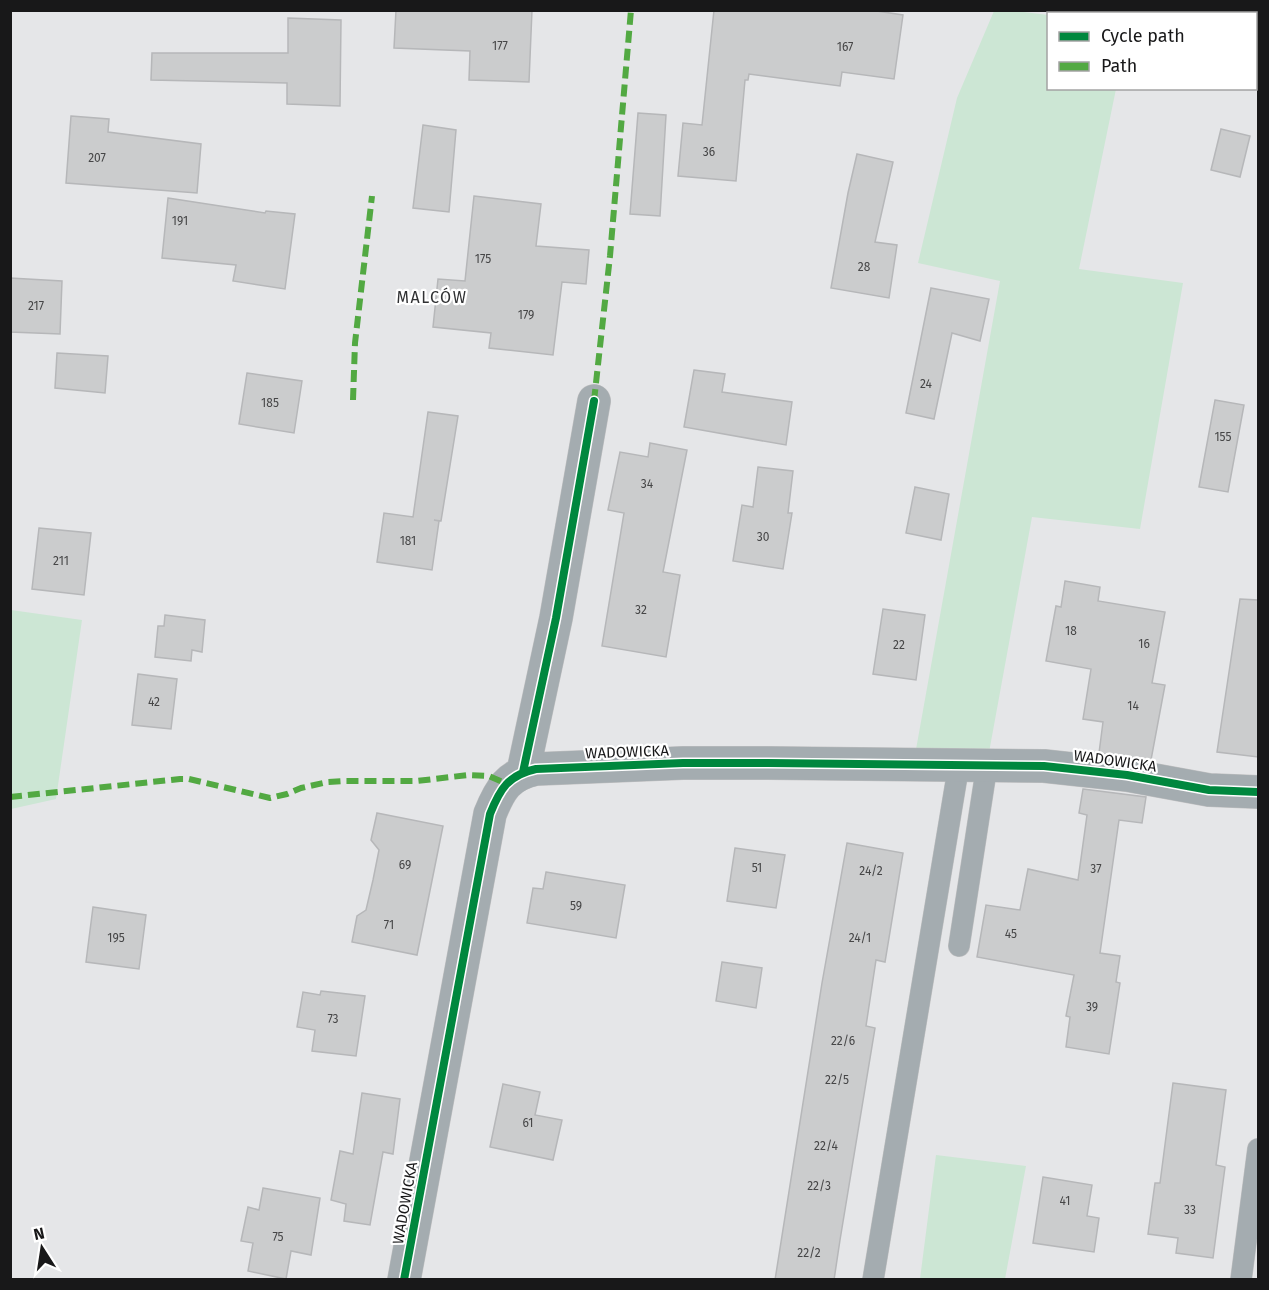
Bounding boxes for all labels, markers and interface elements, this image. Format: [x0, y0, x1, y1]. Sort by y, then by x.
legend [1047, 12, 1257, 90]
text: Cycle path [1101, 25, 1185, 47]
house number: 177 [492, 39, 508, 53]
house number: 167 [837, 40, 853, 54]
text: Path [1101, 55, 1137, 77]
house number: 36 [703, 145, 715, 159]
house number: 207 [88, 151, 106, 165]
house number: 191 [172, 214, 188, 228]
house number: 175 [475, 252, 491, 266]
house number: 28 [858, 260, 871, 274]
district label: MALCÓW [397, 287, 467, 307]
house number: 217 [28, 299, 44, 313]
house number: 179 [518, 308, 534, 322]
house number: 24 [920, 377, 933, 391]
house number: 185 [261, 396, 279, 410]
house number: 155 [1214, 430, 1232, 444]
house number: 34 [641, 477, 654, 491]
house number: 30 [757, 530, 770, 544]
house number: 181 [400, 534, 416, 548]
house number: 211 [53, 554, 69, 568]
house number: 32 [635, 603, 647, 617]
house number: 18 [1065, 624, 1077, 638]
house number: 16 [1138, 637, 1150, 651]
house number: 22 [893, 638, 905, 652]
house number: 42 [148, 695, 160, 709]
house number: 14 [1127, 699, 1139, 713]
street label: WADOWICKA [585, 742, 670, 762]
street label: WADOWICKA [1072, 746, 1158, 776]
house number: 69 [399, 858, 411, 872]
house number: 51 [752, 861, 762, 875]
house number: 37 [1090, 862, 1102, 876]
house number: 24/2 [859, 864, 883, 878]
house number: 59 [570, 899, 582, 913]
house number: 71 [384, 918, 394, 932]
house number: 45 [1005, 927, 1017, 941]
house number: 195 [107, 931, 125, 945]
house number: 24/1 [849, 931, 871, 945]
house number: 39 [1086, 1000, 1098, 1014]
house number: 73 [327, 1012, 339, 1026]
house number: 22/6 [831, 1034, 855, 1048]
house number: 22/5 [825, 1073, 849, 1087]
house number: 61 [522, 1116, 534, 1130]
house number: 22/4 [814, 1139, 839, 1153]
street label: WADOWICKA [389, 1160, 421, 1246]
house number: 22/3 [807, 1179, 831, 1193]
house number: 41 [1060, 1194, 1070, 1208]
house number: 33 [1184, 1203, 1196, 1217]
north arrow [12, 1218, 72, 1278]
text: N [32, 1223, 46, 1244]
house number: 75 [272, 1230, 284, 1244]
house number: 22/2 [797, 1246, 821, 1260]

